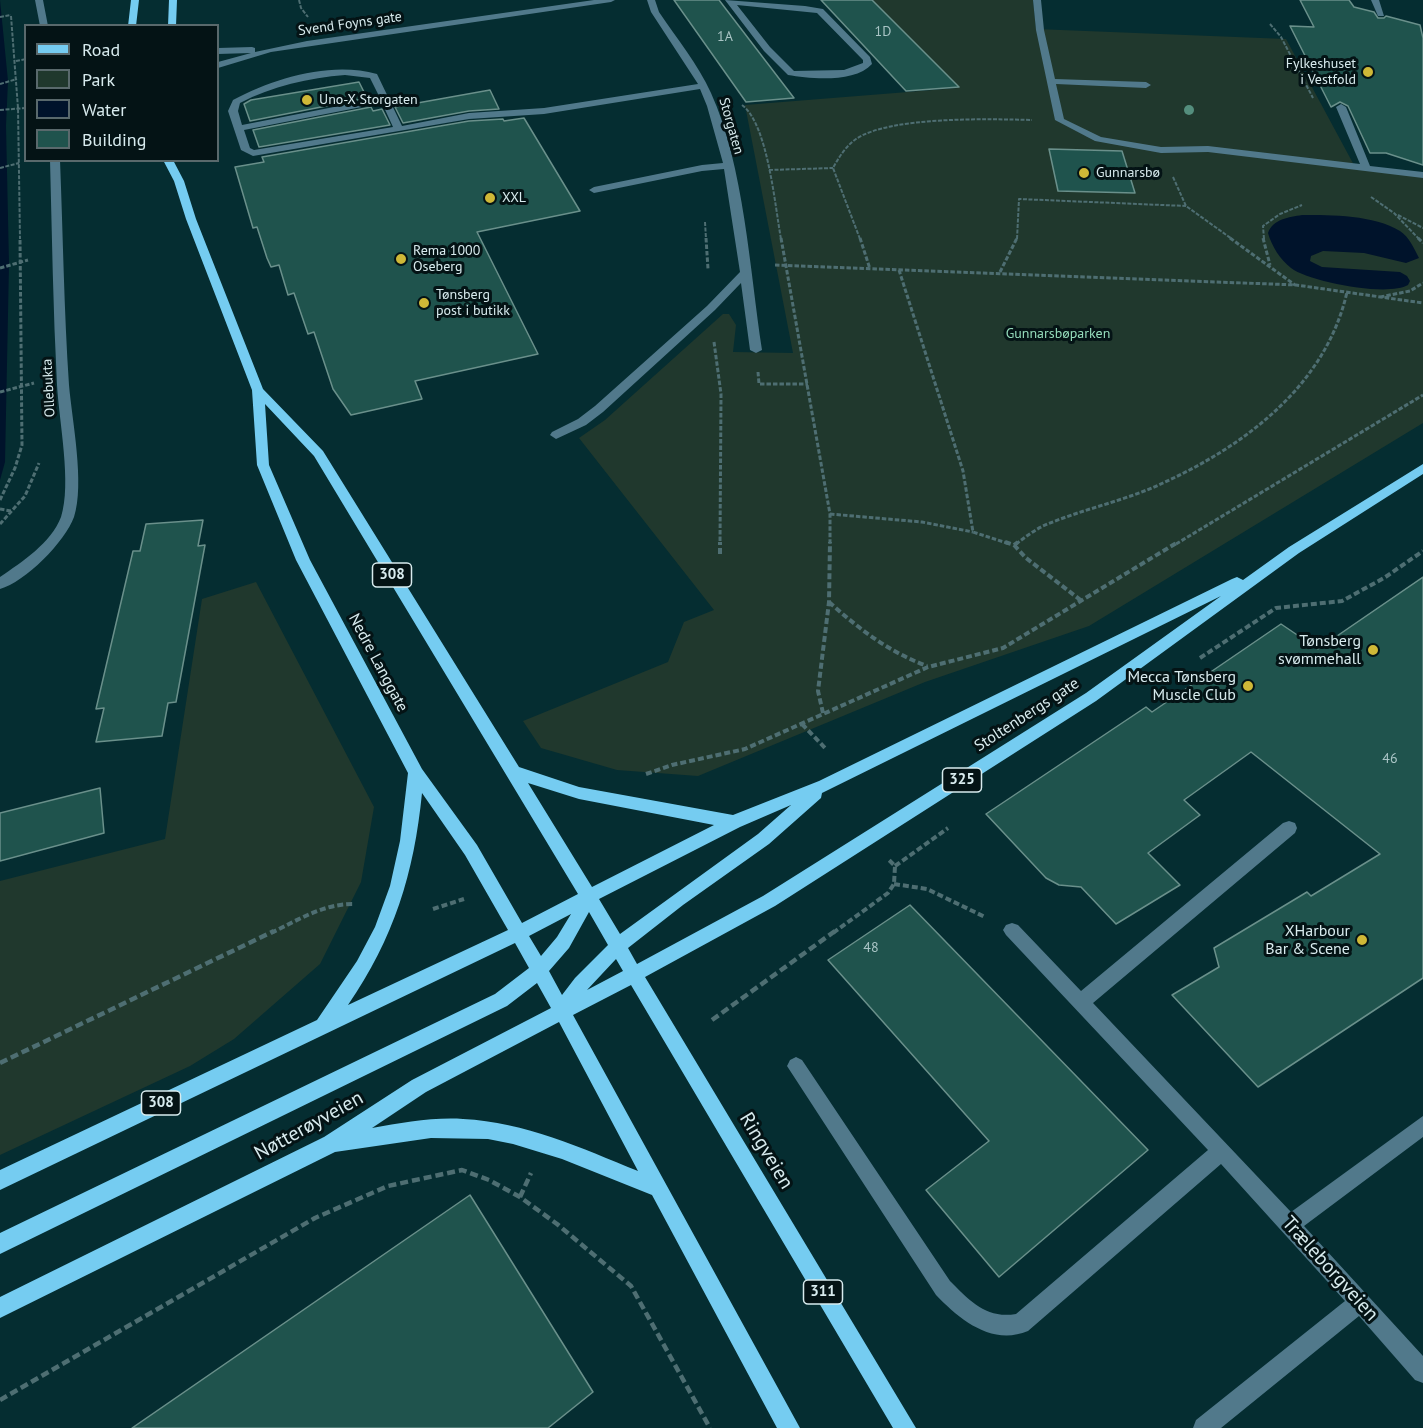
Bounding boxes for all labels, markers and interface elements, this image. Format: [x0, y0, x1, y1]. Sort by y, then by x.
street label: Svend Foyns gate [297, 8, 403, 40]
legend [24, 24, 219, 162]
house number: 1D [875, 24, 891, 40]
house number: 1A [717, 29, 733, 45]
text: Road [82, 38, 120, 61]
place label: Fylkeshuset i Vestfold [1286, 56, 1356, 88]
marker: Fylkeshuset i Vestfold [1361, 65, 1375, 79]
text: Park [82, 68, 115, 91]
place label: Uno-X Storgaten [319, 92, 418, 108]
marker: Uno-X Storgaten [300, 93, 314, 107]
street label: Storgaten [715, 96, 747, 156]
text: Water [82, 98, 126, 121]
text: Building [82, 128, 146, 151]
place label: Gunnarsbø [1096, 165, 1160, 181]
marker: Gunnarsbø [1077, 166, 1091, 180]
place label: XXL [502, 190, 526, 206]
marker: XXL [483, 191, 497, 205]
place label: Rema 1000 Oseberg [413, 243, 480, 276]
marker: Rema 1000 Oseberg [394, 252, 408, 266]
place label: Tønsberg post i butikk [436, 287, 510, 320]
marker: Tønsberg post i butikk [417, 296, 431, 310]
park label: Gunnarsbøparken [1006, 326, 1110, 342]
street label: Ollebukta [39, 358, 59, 418]
road number: 308 [372, 563, 412, 587]
street label: Nedre Langgate [344, 611, 412, 715]
place label: Tønsberg svømmehall [1278, 631, 1361, 669]
marker: Tønsberg svømmehall [1366, 643, 1380, 657]
place label: Mecca Tønsberg Muscle Club [1127, 667, 1236, 705]
street label: Stoltenbergs gate [971, 674, 1083, 756]
marker: Mecca Tønsberg Muscle Club [1241, 679, 1255, 693]
house number: 46 [1382, 751, 1398, 767]
road number: 325 [942, 768, 982, 792]
place label: XHarbour Bar & Scene [1265, 921, 1350, 959]
marker: XHarbour Bar & Scene [1355, 933, 1369, 947]
house number: 48 [863, 940, 879, 956]
street label: Nøtterøyveien [251, 1086, 367, 1166]
road number: 308 [142, 1091, 180, 1115]
street label: Ringveien [734, 1108, 798, 1194]
street label: Træleborgveien [1277, 1212, 1383, 1326]
road number: 311 [804, 1280, 842, 1304]

